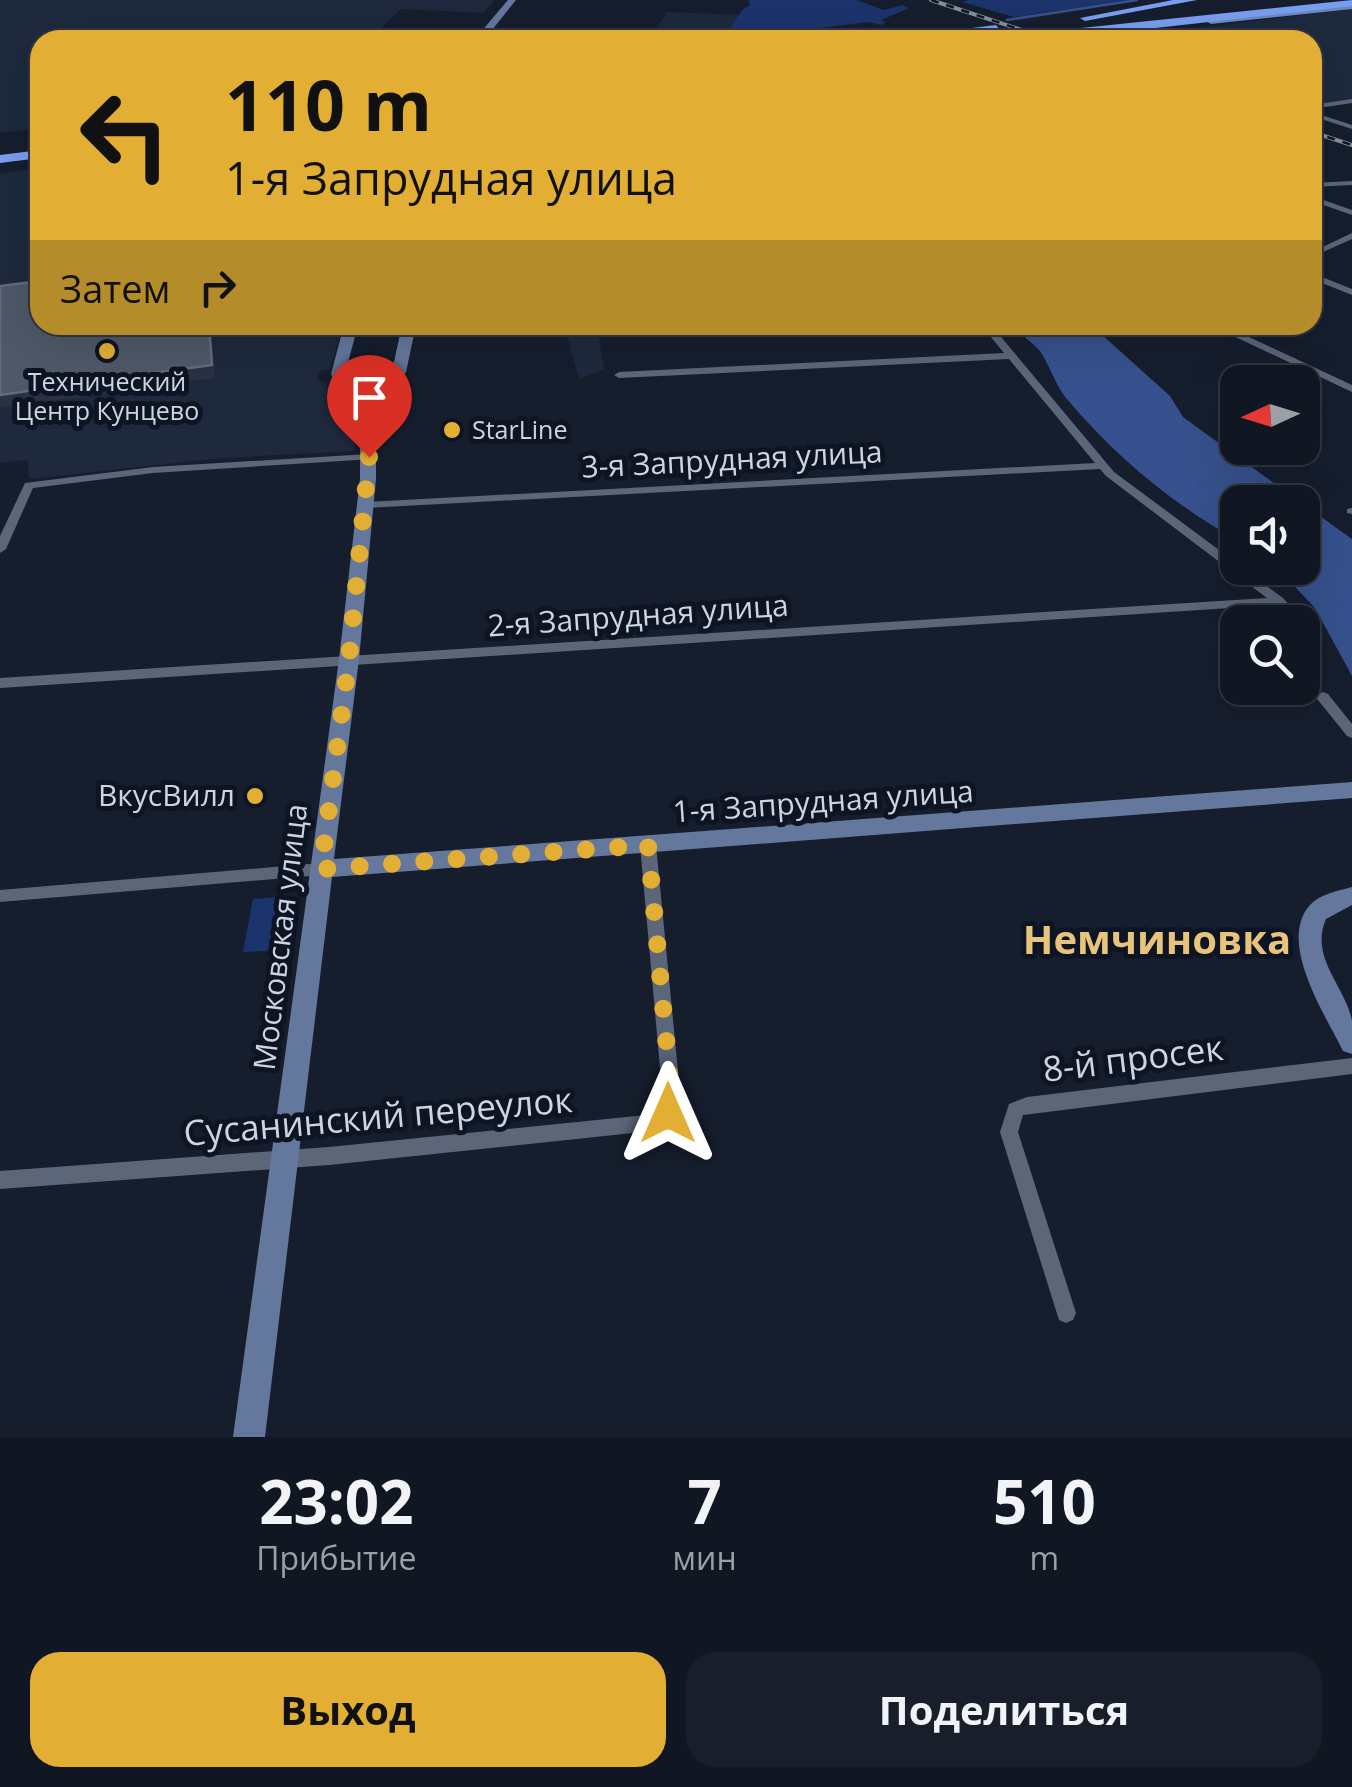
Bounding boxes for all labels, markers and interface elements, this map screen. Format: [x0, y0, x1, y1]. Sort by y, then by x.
text: 110 m [225, 56, 432, 152]
icon: left [60, 70, 190, 200]
text: 1-я Запрудная улица [225, 147, 677, 208]
icon: right [190, 260, 245, 315]
text: Затем [60, 262, 170, 314]
marker: Технический Центр Кунцево [96, 340, 118, 362]
pin [327, 355, 412, 458]
place label: Технический Центр Кунцево [15, 364, 199, 427]
north arrow [1220, 365, 1320, 465]
map controls [1220, 365, 1320, 705]
icon: arrive [342, 370, 397, 425]
place label: StarLine [472, 412, 567, 446]
marker: StarLine [441, 419, 463, 441]
street label: 3-я Запрудная улица [580, 430, 883, 487]
button: sound [1220, 485, 1320, 585]
street label: 2-я Запрудная улица [486, 584, 790, 645]
button: search [1220, 605, 1320, 705]
street label: 1-я Запрудная улица [671, 770, 975, 831]
place label: ВкусВилл [98, 774, 235, 815]
marker: ВкусВилл [244, 785, 266, 807]
street label: Московская улица [243, 801, 316, 1072]
district label: Немчиновка [1023, 911, 1291, 966]
street label: 8-й просек [1040, 1023, 1226, 1092]
position arrow [616, 1061, 720, 1165]
street label: Сусанинский переулок [182, 1075, 574, 1156]
text: 23:02 [259, 1460, 413, 1542]
text: 7 [687, 1460, 722, 1542]
text: 510 [993, 1460, 1096, 1542]
text: Прибытие [256, 1536, 416, 1579]
text: мин [673, 1536, 737, 1579]
text: m [1030, 1536, 1059, 1579]
button: Выход [30, 1652, 666, 1767]
button: Поделиться [686, 1652, 1322, 1767]

